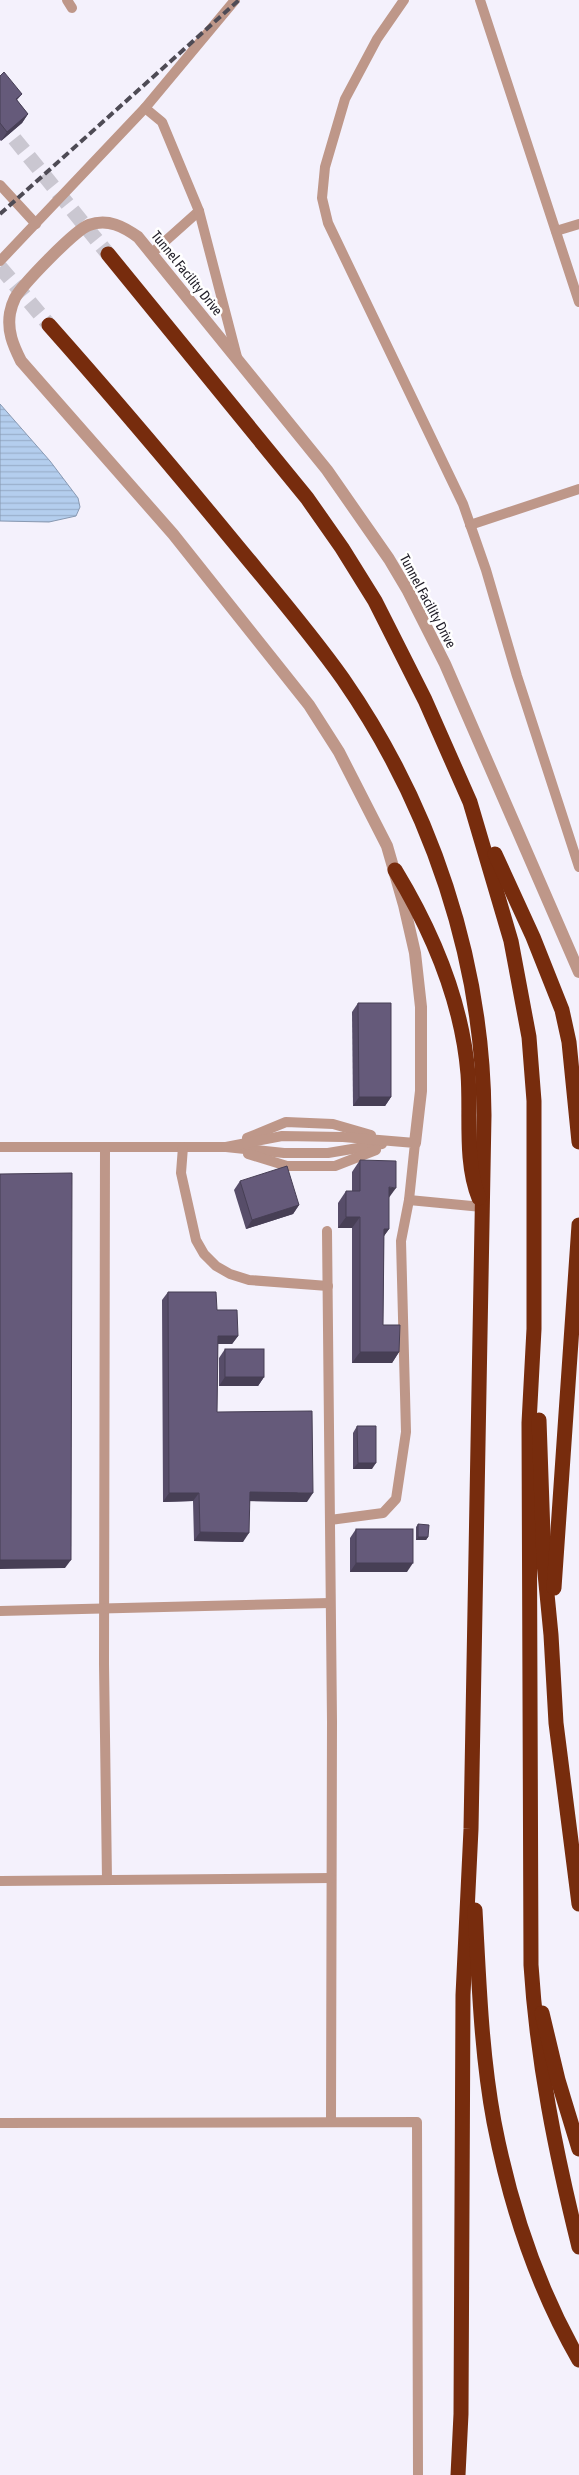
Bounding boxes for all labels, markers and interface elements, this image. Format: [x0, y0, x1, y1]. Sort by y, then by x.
street label: Tunnel Facility Drive [148, 228, 226, 318]
street label: Tunnel Facility Drive [397, 551, 459, 651]

